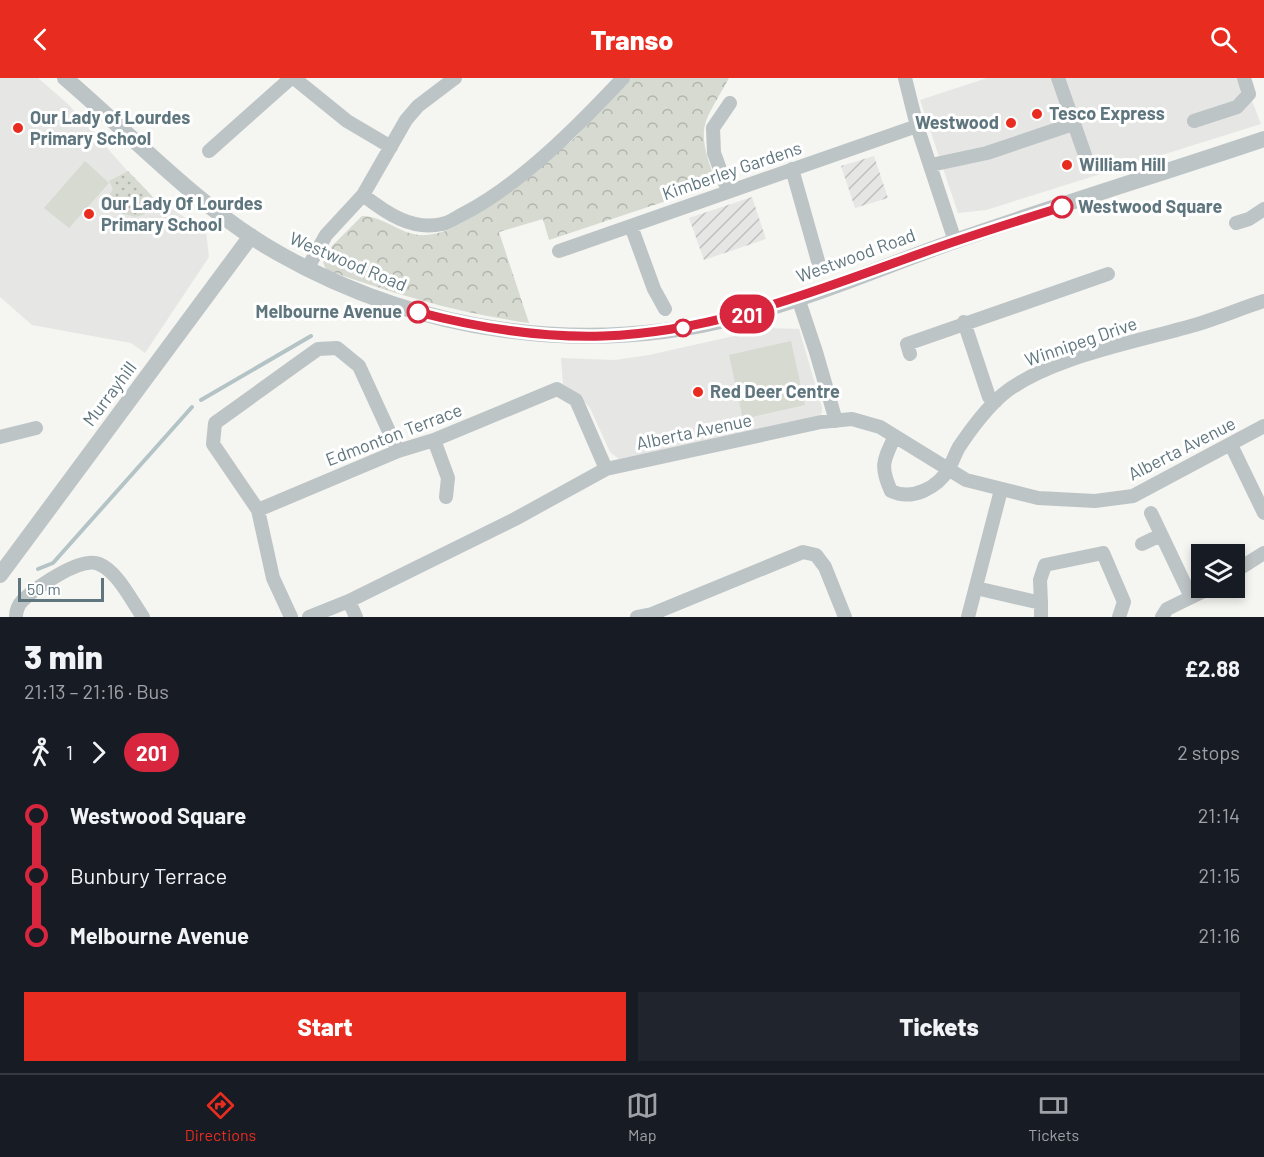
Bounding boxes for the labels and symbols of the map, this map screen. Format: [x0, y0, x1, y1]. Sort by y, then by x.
place label: Tesco Express [1049, 102, 1165, 124]
place label: Our Lady of Lourdes Primary School [30, 106, 190, 149]
marker: Tesco Express [1030, 107, 1044, 121]
place label: Westwood [915, 111, 999, 133]
marker: Westwood [1004, 116, 1018, 130]
marker: Our Lady of Lourdes Primary School [11, 121, 25, 135]
street label: Kimberley Gardens [659, 136, 804, 204]
place label: William Hill [1079, 153, 1166, 175]
marker: William Hill [1060, 158, 1074, 172]
place label: Our Lady Of Lourdes Primary School [101, 192, 263, 235]
place label: Westwood Square [1078, 195, 1222, 217]
marker: Westwood Square [1051, 196, 1073, 218]
marker: Our Lady Of Lourdes Primary School [82, 207, 96, 221]
street label: Westwood Road [793, 223, 918, 287]
street label: Westwood Road [287, 227, 410, 296]
line badge: 201 [712, 294, 782, 334]
place label: Melbourne Avenue [256, 300, 402, 322]
marker: Melbourne Avenue [407, 301, 429, 323]
street label: Winnipeg Drive [1022, 312, 1140, 371]
unlabelled marker [674, 319, 692, 337]
street label: Murrayhill [78, 357, 141, 430]
place label: Red Deer Centre [710, 380, 840, 402]
marker: Red Deer Centre [691, 385, 705, 399]
street label: Edmonton Terrace [322, 398, 465, 470]
street label: Alberta Avenue [634, 408, 754, 454]
street label: Alberta Avenue [1124, 412, 1239, 485]
scale bar [18, 575, 104, 602]

